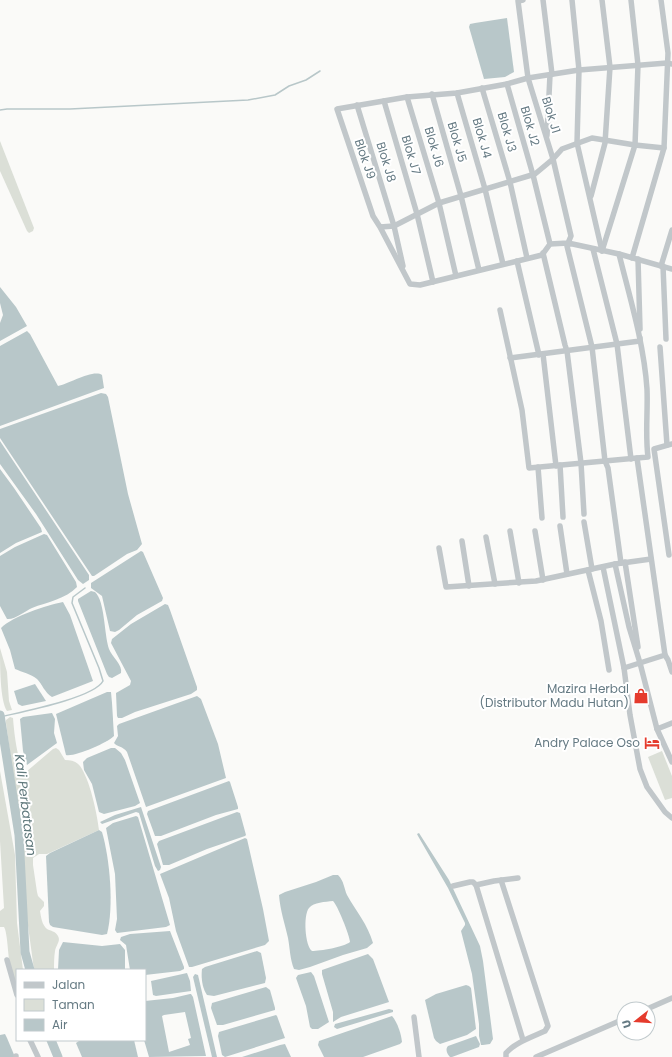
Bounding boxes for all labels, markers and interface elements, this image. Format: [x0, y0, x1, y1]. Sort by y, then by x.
street label: Blok J1 [538, 94, 565, 135]
street label: Blok J2 [517, 104, 544, 148]
street label: Blok J3 [494, 110, 521, 154]
street label: Blok J4 [469, 116, 496, 160]
street label: Blok J5 [444, 120, 471, 164]
street label: Blok J6 [421, 125, 448, 169]
street label: Blok J7 [398, 133, 425, 177]
street label: Blok J9 [351, 137, 380, 181]
street label: Blok J8 [372, 140, 401, 184]
place label: Mazira Herbal (Distributor Madu Hutan) [480, 680, 629, 711]
shop icon: Mazira Herbal (Distributor Madu Hutan) [632, 687, 650, 705]
place label: Andry Palace Oso [534, 734, 640, 751]
hotel icon: Andry Palace Oso [643, 734, 661, 752]
water label: Kali Perbatasan [10, 753, 41, 857]
legend [16, 969, 146, 1041]
text: Jalan [52, 976, 85, 993]
text: Taman [52, 996, 95, 1013]
north arrow [616, 1001, 656, 1041]
text: Air [52, 1016, 68, 1033]
text: U [618, 1018, 635, 1030]

